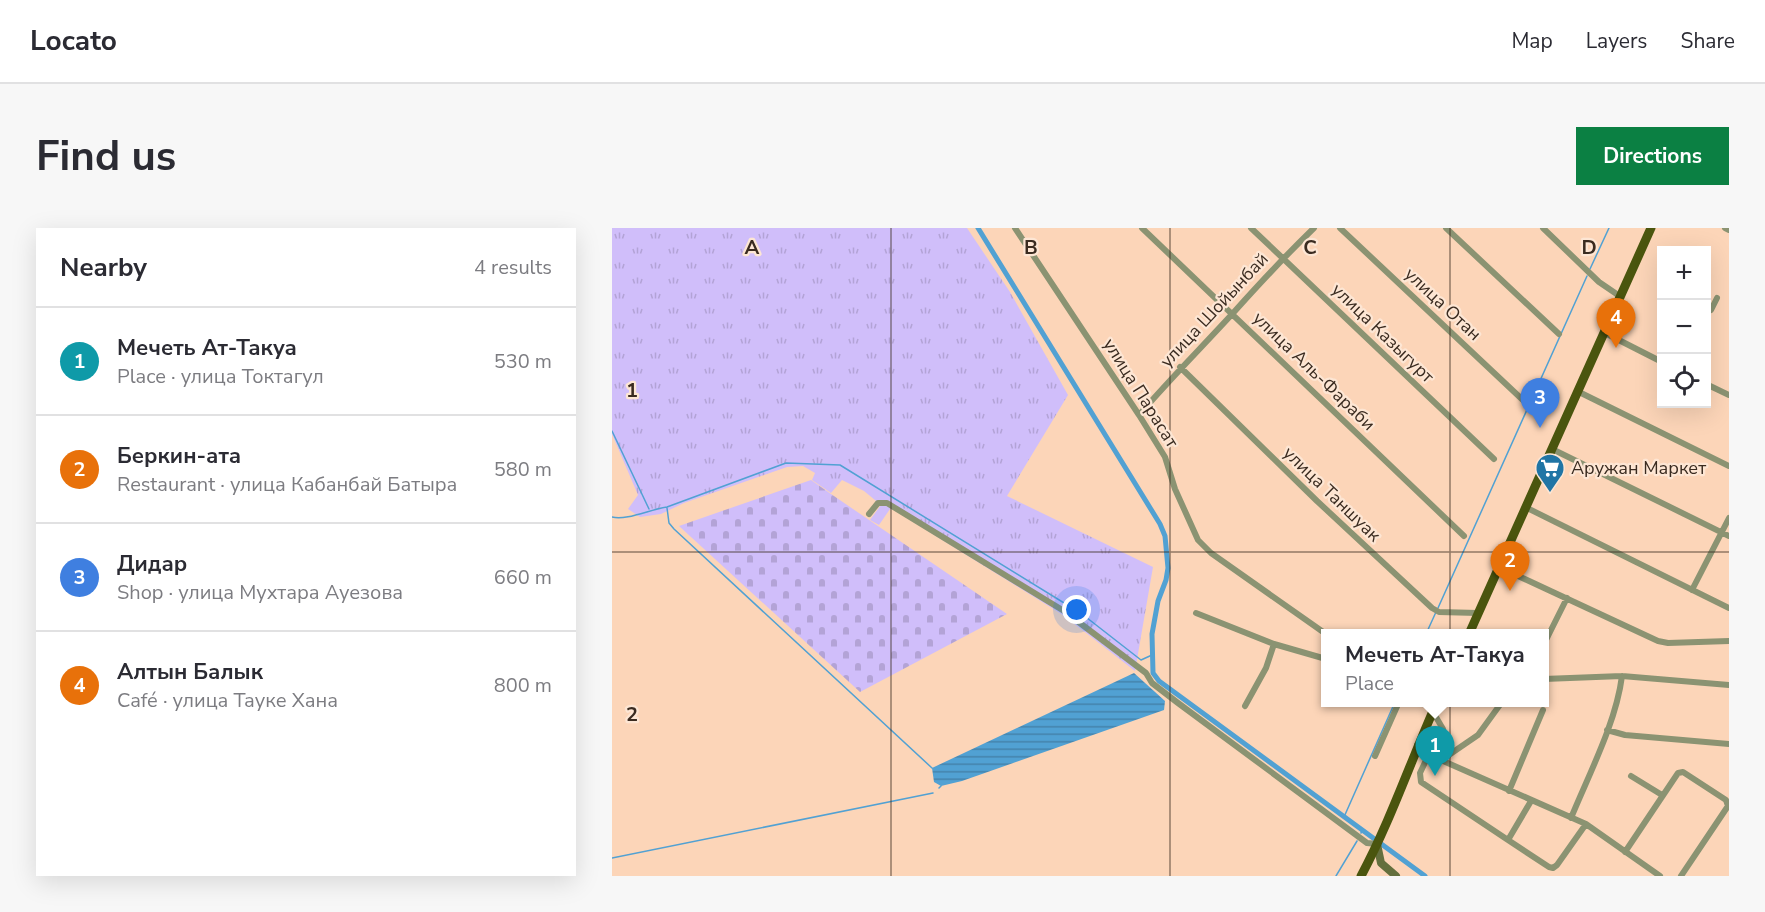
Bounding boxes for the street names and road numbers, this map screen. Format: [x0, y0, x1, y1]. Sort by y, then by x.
street label: улица Шойынбай [1155, 247, 1273, 373]
street label: улица Отан [1399, 262, 1487, 346]
street label: улица Казыгурт [1326, 278, 1440, 388]
street label: улица Аль-Фараби [1248, 306, 1380, 436]
street label: улица Парасат [1098, 334, 1184, 452]
street label: улица Таншуак [1278, 441, 1387, 547]

